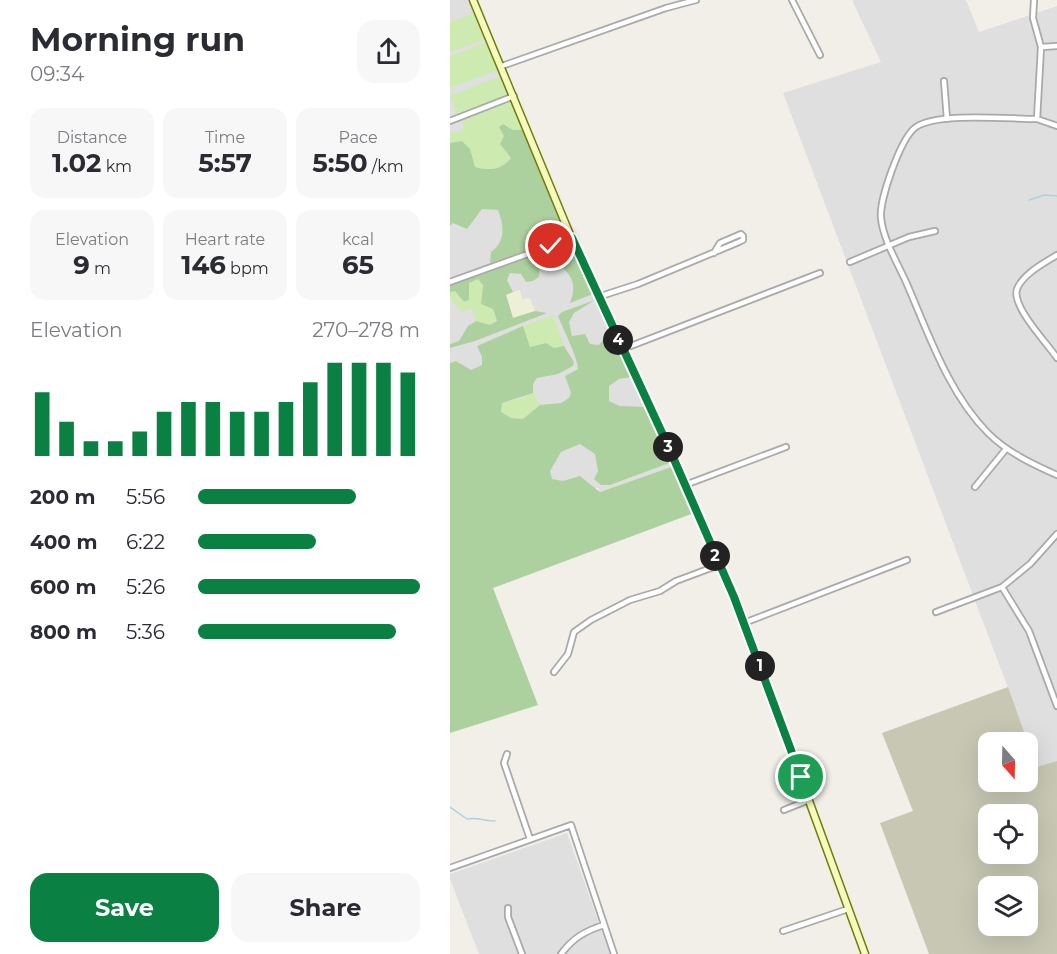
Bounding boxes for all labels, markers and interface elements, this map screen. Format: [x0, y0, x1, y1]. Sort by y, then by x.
text: Morning run [30, 19, 245, 59]
button: share [357, 20, 420, 83]
text: 09:34 [30, 62, 84, 86]
text: Distance [57, 128, 127, 147]
text: Time [205, 128, 245, 147]
text: Pace [338, 128, 378, 147]
text: 1.02 [52, 147, 101, 179]
text: 5:57 [198, 147, 252, 179]
text: 5:50 [312, 147, 368, 179]
text: km [101, 157, 132, 176]
text: /km [368, 157, 404, 176]
pin [525, 220, 576, 271]
icon: check [534, 229, 567, 262]
text: Elevation [55, 230, 129, 249]
text: Heart rate [185, 230, 265, 249]
text: kcal [342, 230, 374, 249]
text: 9 [73, 249, 90, 281]
text: 146 [181, 249, 226, 281]
text: 65 [342, 249, 374, 281]
text: m [90, 259, 111, 278]
text: bpm [226, 259, 269, 278]
text: Elevation [30, 318, 122, 342]
text: 270–278 m [312, 318, 420, 342]
pin: 4 [603, 325, 633, 355]
text: 4 [612, 330, 624, 349]
pin: 3 [653, 432, 683, 462]
text: 3 [663, 437, 673, 456]
text: 200 m [30, 485, 96, 509]
text: 5:56 [126, 485, 165, 509]
text: 400 m [30, 530, 98, 554]
text: 6:22 [126, 530, 165, 554]
pin: 2 [700, 541, 730, 571]
text: 2 [710, 546, 720, 565]
text: 600 m [30, 575, 97, 599]
text: 5:26 [126, 575, 165, 599]
text: 800 m [30, 620, 97, 644]
text: 5:36 [126, 620, 165, 644]
pin: 1 [745, 651, 775, 681]
text: 1 [757, 656, 763, 675]
north arrow [978, 732, 1038, 792]
map controls [978, 732, 1038, 936]
pin [775, 751, 826, 802]
icon: arrive [784, 760, 817, 793]
button: locate [978, 804, 1038, 864]
button: Save [30, 873, 219, 942]
button: Share [231, 873, 420, 942]
button: layers [978, 876, 1038, 936]

